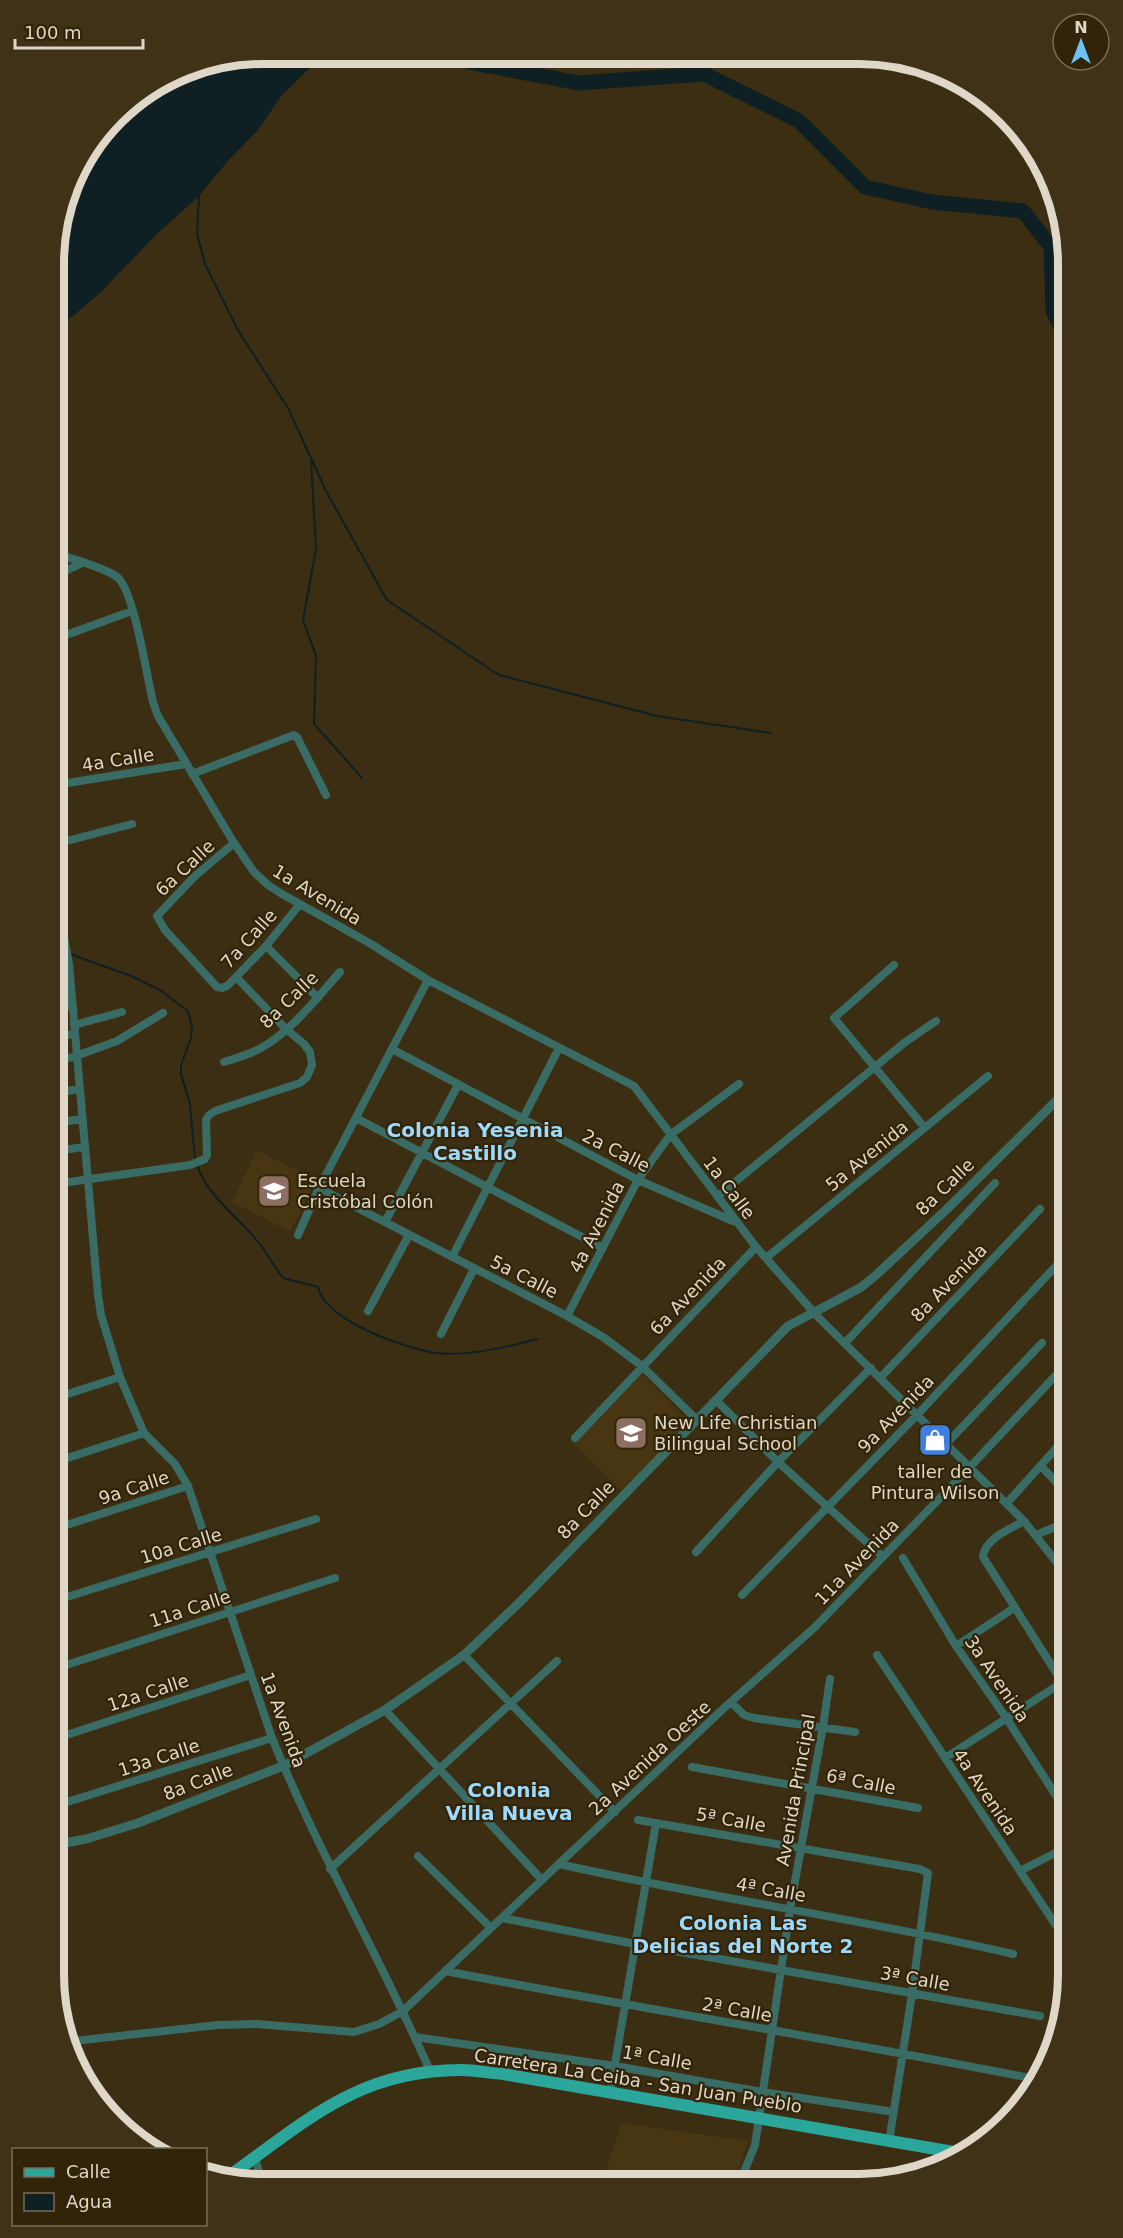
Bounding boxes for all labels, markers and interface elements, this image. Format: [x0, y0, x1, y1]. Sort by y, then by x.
scale bar [15, 12, 142, 50]
north arrow [1051, 12, 1111, 72]
text: N [1074, 18, 1088, 37]
text: 100 m [24, 22, 82, 43]
street label: 4a Calle [80, 743, 156, 776]
street label: 6a Calle [151, 835, 218, 900]
street label: 1a Avenida [269, 860, 366, 929]
street label: 7a Calle [216, 905, 281, 973]
street label: 8a Calle [255, 967, 322, 1033]
street label: 5a Avenida [821, 1116, 912, 1195]
district label: Colonia Yesenia Castillo [387, 1118, 563, 1165]
street label: 2a Calle [579, 1125, 653, 1176]
street label: 1a Calle [699, 1152, 760, 1223]
street label: 8a Calle [911, 1154, 978, 1220]
place label: Escuela Cristóbal Colón [297, 1170, 434, 1212]
school or university icon: Escuela Cristóbal Colón [256, 1173, 292, 1209]
street label: 4a Avenida [564, 1177, 629, 1276]
street label: 8a Avenida [906, 1239, 991, 1326]
street label: 5a Calle [487, 1251, 561, 1302]
street label: 6a Avenida [645, 1252, 730, 1339]
street label: 9a Avenida [853, 1370, 938, 1457]
place label: New Life Christian Bilingual School [654, 1412, 817, 1454]
school or university icon: New Life Christian Bilingual School [613, 1415, 649, 1451]
shop icon: taller de Pintura Wilson [917, 1422, 953, 1458]
place label: taller de Pintura Wilson [871, 1461, 999, 1503]
street label: 9a Calle [96, 1466, 172, 1509]
street label: 8a Calle [553, 1476, 619, 1543]
street label: 11a Avenida [810, 1514, 903, 1609]
street label: 10a Calle [137, 1523, 224, 1568]
street label: 11a Calle [146, 1586, 233, 1632]
street label: 3a Avenida [961, 1631, 1034, 1726]
street label: 1a Avenida [256, 1669, 310, 1770]
street label: 12a Calle [104, 1670, 191, 1716]
street label: 2a Avenida Oeste [585, 1696, 715, 1819]
street label: Avenida Principal [772, 1712, 819, 1868]
street label: 13a Calle [115, 1735, 202, 1781]
street label: 4a Avenida [949, 1744, 1022, 1839]
street label: 8a Calle [160, 1759, 236, 1804]
street label: 6ª Calle [825, 1764, 898, 1799]
district label: Colonia Villa Nueva [445, 1778, 573, 1825]
street label: 5ª Calle [695, 1803, 768, 1836]
street label: 4ª Calle [735, 1873, 808, 1906]
district label: Colonia Las Delicias del Norte 2 [633, 1911, 854, 1958]
street label: 3ª Calle [879, 1962, 952, 1995]
street label: 2ª Calle [701, 1993, 774, 2026]
street label: 1ª Calle [621, 2041, 694, 2074]
street label: Carretera La Ceiba - San Juan Pueblo [473, 2044, 804, 2117]
legend [12, 2148, 207, 2226]
text: Calle [66, 2161, 111, 2182]
text: Agua [66, 2191, 112, 2212]

